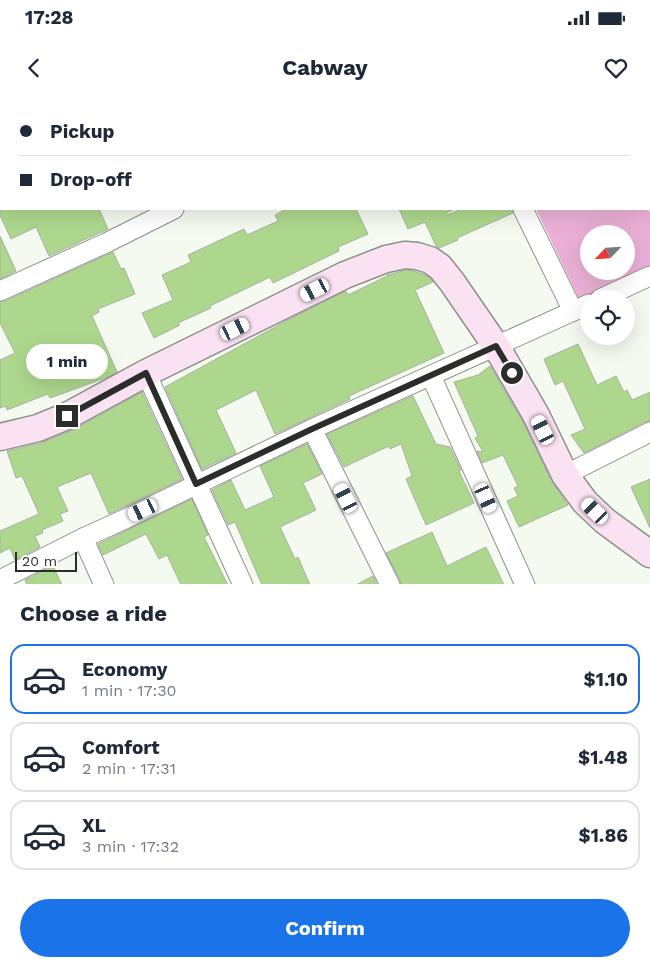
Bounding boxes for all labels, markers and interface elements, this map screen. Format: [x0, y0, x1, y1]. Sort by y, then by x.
text: 17:28 [25, 6, 73, 29]
icon: back [20, 54, 48, 82]
icon: heart [602, 54, 630, 82]
text: Cabway [282, 55, 368, 80]
text: Pickup [50, 120, 114, 143]
text: Drop-off [50, 168, 132, 191]
north arrow [580, 225, 635, 280]
map controls [580, 225, 635, 345]
car [298, 277, 331, 303]
button: locate [580, 290, 635, 345]
car [218, 316, 251, 342]
callout: 1 min [26, 344, 108, 378]
text: 1 min [46, 352, 88, 371]
route start [501, 362, 523, 384]
route end [56, 405, 78, 427]
car [529, 413, 556, 447]
car [332, 481, 359, 515]
car [473, 481, 498, 515]
car [578, 495, 611, 527]
car [126, 497, 159, 523]
scale bar [15, 550, 78, 573]
text: 20 m [22, 553, 57, 569]
text: Choose a ride [20, 601, 167, 626]
icon: car [22, 657, 67, 702]
text: Economy [82, 658, 167, 681]
text: $1.10 [584, 668, 628, 691]
text: 1 min · 17:30 [82, 681, 177, 700]
icon: car [22, 735, 67, 780]
text: Comfort [82, 736, 160, 759]
text: $1.48 [578, 746, 628, 769]
text: 2 min · 17:31 [82, 759, 176, 778]
icon: car [22, 813, 67, 858]
text: XL [82, 814, 106, 837]
text: $1.86 [579, 824, 628, 847]
text: 3 min · 17:32 [82, 837, 179, 856]
button: Confirm [20, 899, 630, 957]

